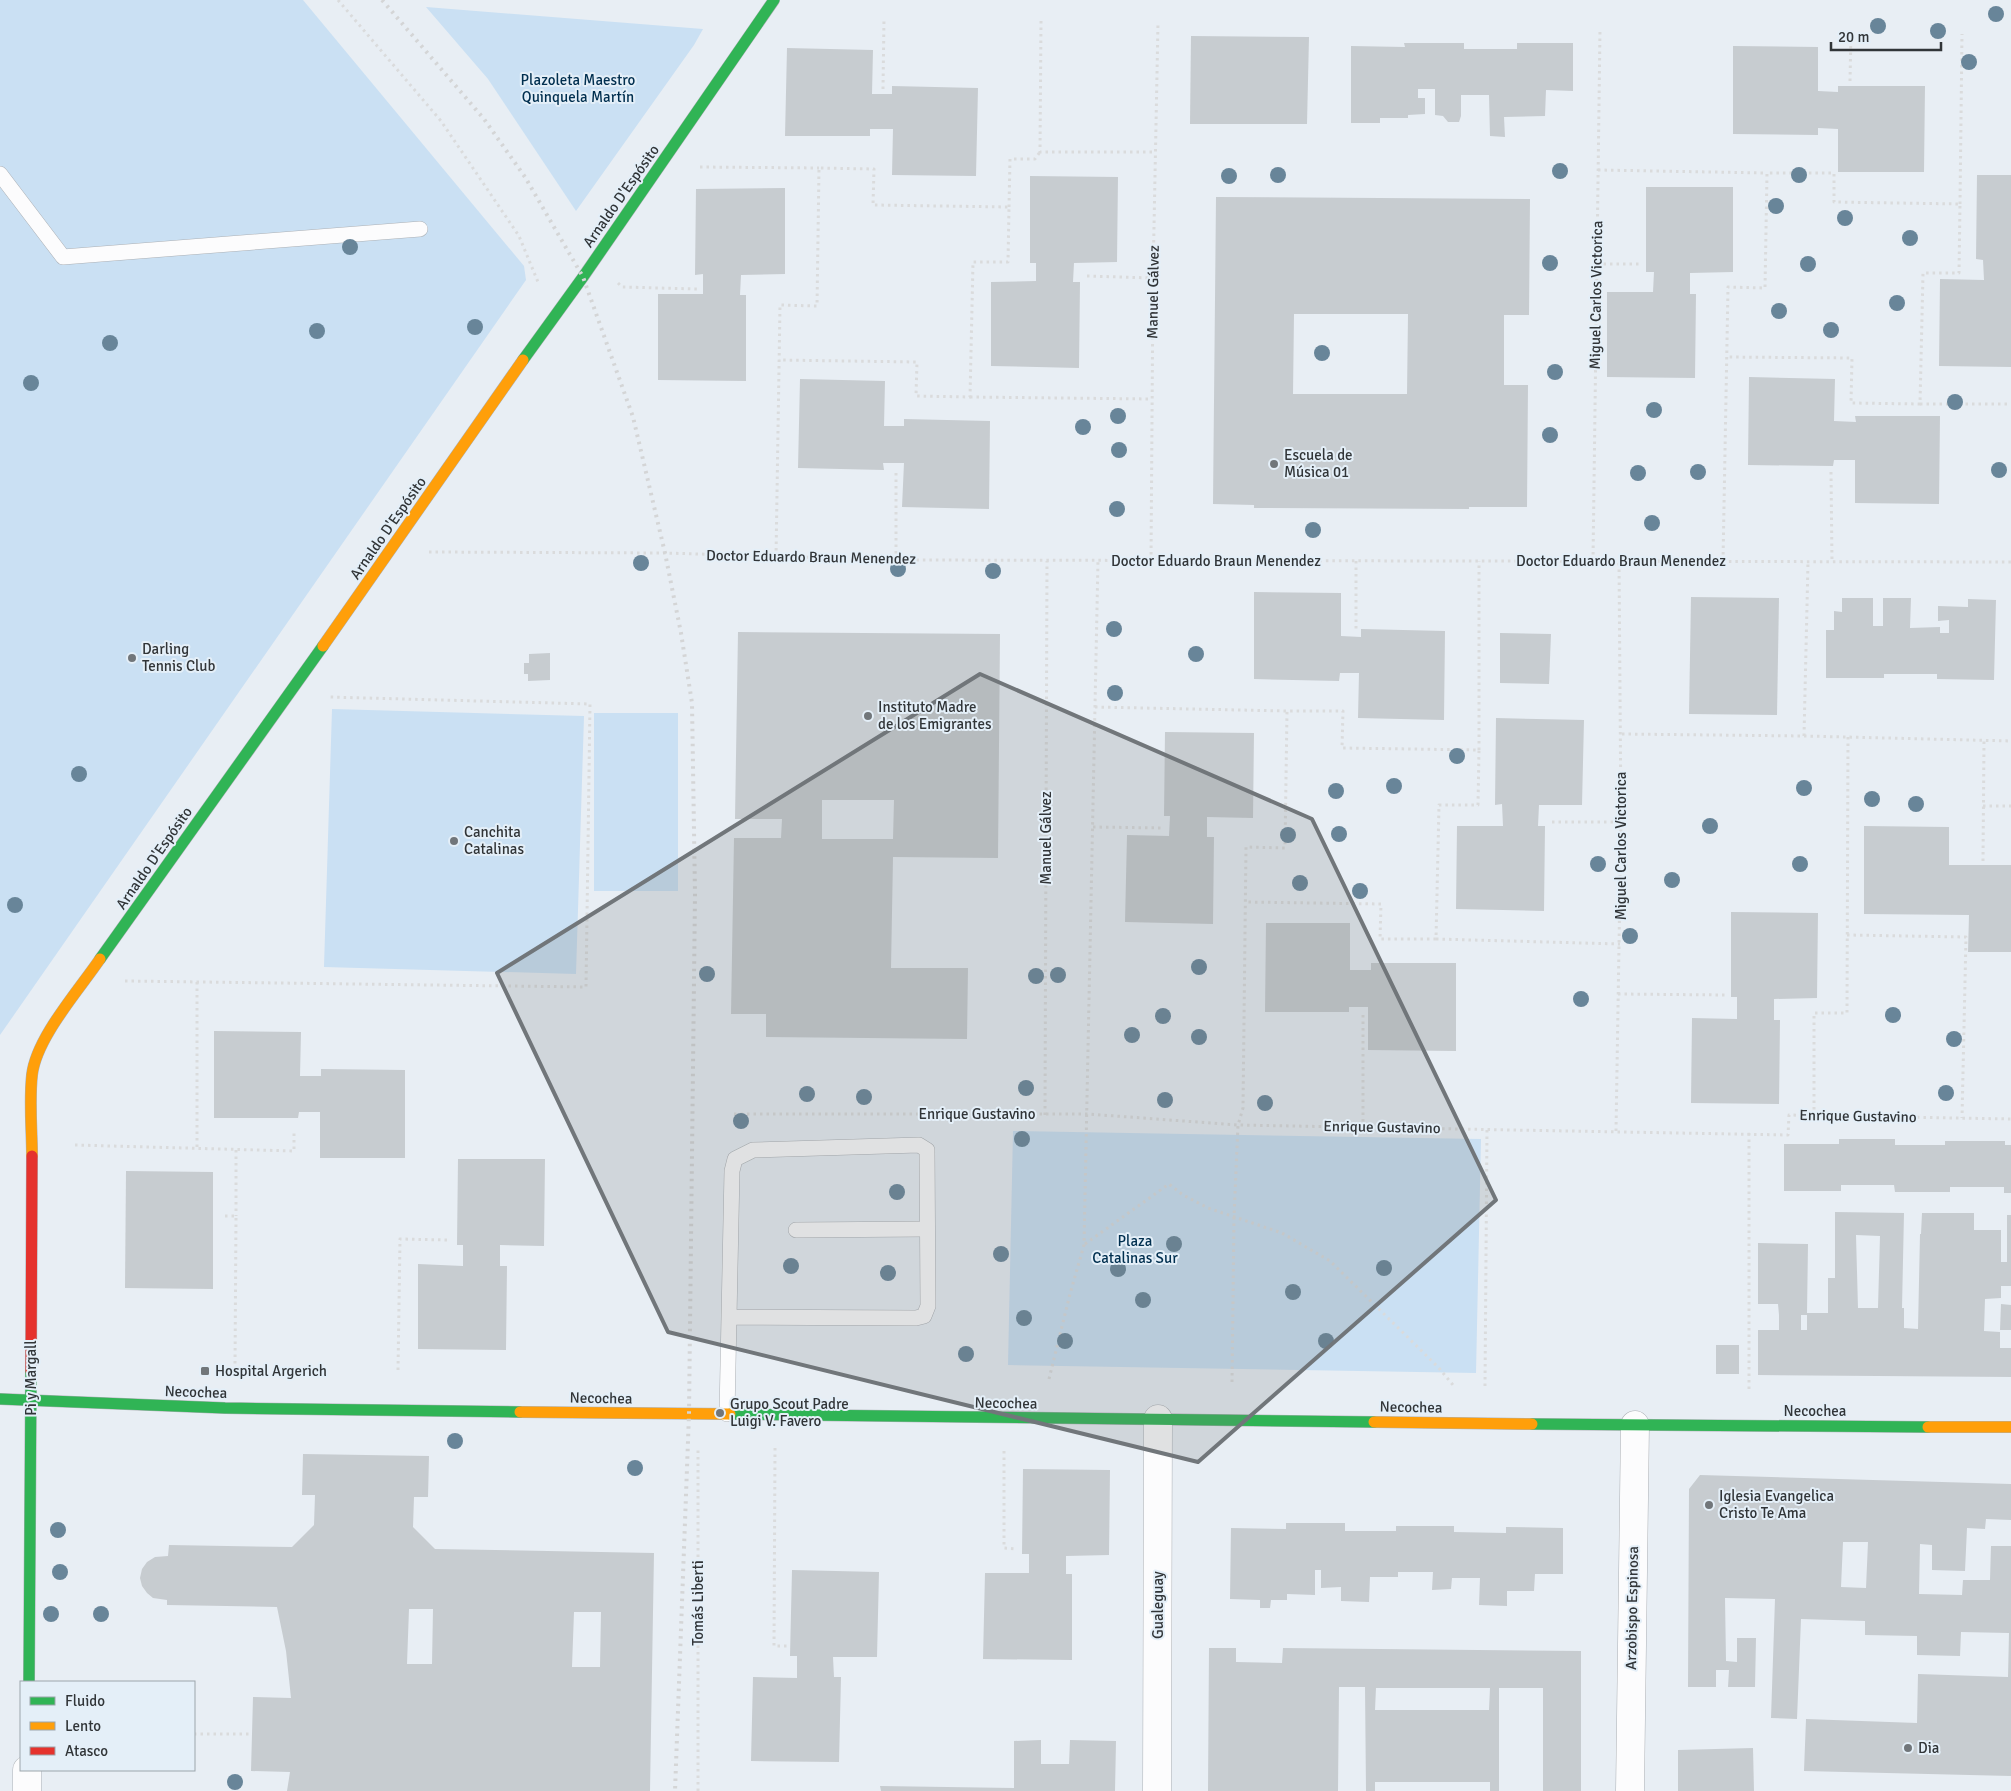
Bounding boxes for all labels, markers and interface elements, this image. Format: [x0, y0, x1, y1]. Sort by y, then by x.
scale bar [1831, 20, 1941, 52]
text: 20 m [1838, 28, 1869, 46]
park label: Plazoleta Maestro Quinquela Martín [521, 71, 636, 106]
street label: Arnaldo D'Espósito [579, 141, 663, 251]
street label: Miguel Carlos Victorica [1586, 221, 1606, 369]
street label: Manuel Gálvez [1143, 245, 1163, 339]
place label: Escuela de Música 01 [1284, 446, 1353, 481]
marker: Escuela de Música 01 [1268, 458, 1280, 470]
street label: Arnaldo D'Espósito [346, 473, 430, 583]
street label: Doctor Eduardo Braun Menendez [706, 546, 916, 568]
street label: Doctor Eduardo Braun Menendez [1111, 552, 1321, 570]
street label: Doctor Eduardo Braun Menendez [1516, 552, 1726, 570]
place label: Darling Tennis Club [142, 640, 215, 675]
marker: Darling Tennis Club [126, 652, 138, 664]
place label: Instituto Madre de los Emigrantes [878, 698, 992, 733]
marker: Instituto Madre de los Emigrantes [862, 710, 874, 722]
street label: Miguel Carlos Victorica [1612, 772, 1630, 920]
street label: Manuel Gálvez [1037, 791, 1055, 885]
street label: Arnaldo D'Espósito [112, 803, 196, 913]
place label: Canchita Catalinas [464, 823, 524, 858]
marker: Canchita Catalinas [448, 835, 460, 847]
street label: Enrique Gustavino [918, 1105, 1036, 1123]
street label: Enrique Gustavino [1799, 1106, 1917, 1126]
street label: Enrique Gustavino [1323, 1117, 1441, 1137]
park label: Plaza Catalinas Sur [1092, 1232, 1178, 1267]
street label: Pi y Margall [22, 1340, 40, 1416]
place label: Hospital Argerich [215, 1362, 327, 1380]
marker: Hospital Argerich [199, 1365, 211, 1377]
street label: Necochea [164, 1382, 228, 1402]
street label: Necochea [569, 1388, 633, 1408]
street label: Necochea [974, 1393, 1038, 1413]
place label: Grupo Scout Padre Luigi V. Favero [730, 1395, 849, 1430]
street label: Necochea [1379, 1397, 1443, 1417]
street label: Necochea [1784, 1402, 1846, 1420]
marker: Grupo Scout Padre Luigi V. Favero [714, 1407, 726, 1419]
place label: Iglesia Evangelica Cristo Te Ama [1719, 1487, 1834, 1522]
marker: Iglesia Evangelica Cristo Te Ama [1703, 1499, 1715, 1511]
street label: Arzobispo Espinosa [1622, 1546, 1642, 1670]
street label: Tomás Liberti [689, 1560, 707, 1646]
street label: Gualeguay [1149, 1571, 1167, 1639]
legend [20, 1681, 195, 1771]
text: Fluido [65, 1692, 105, 1710]
text: Lento [65, 1717, 101, 1735]
place label: Dia [1918, 1739, 1939, 1757]
text: Atasco [65, 1742, 108, 1760]
marker: Dia [1902, 1742, 1914, 1754]

